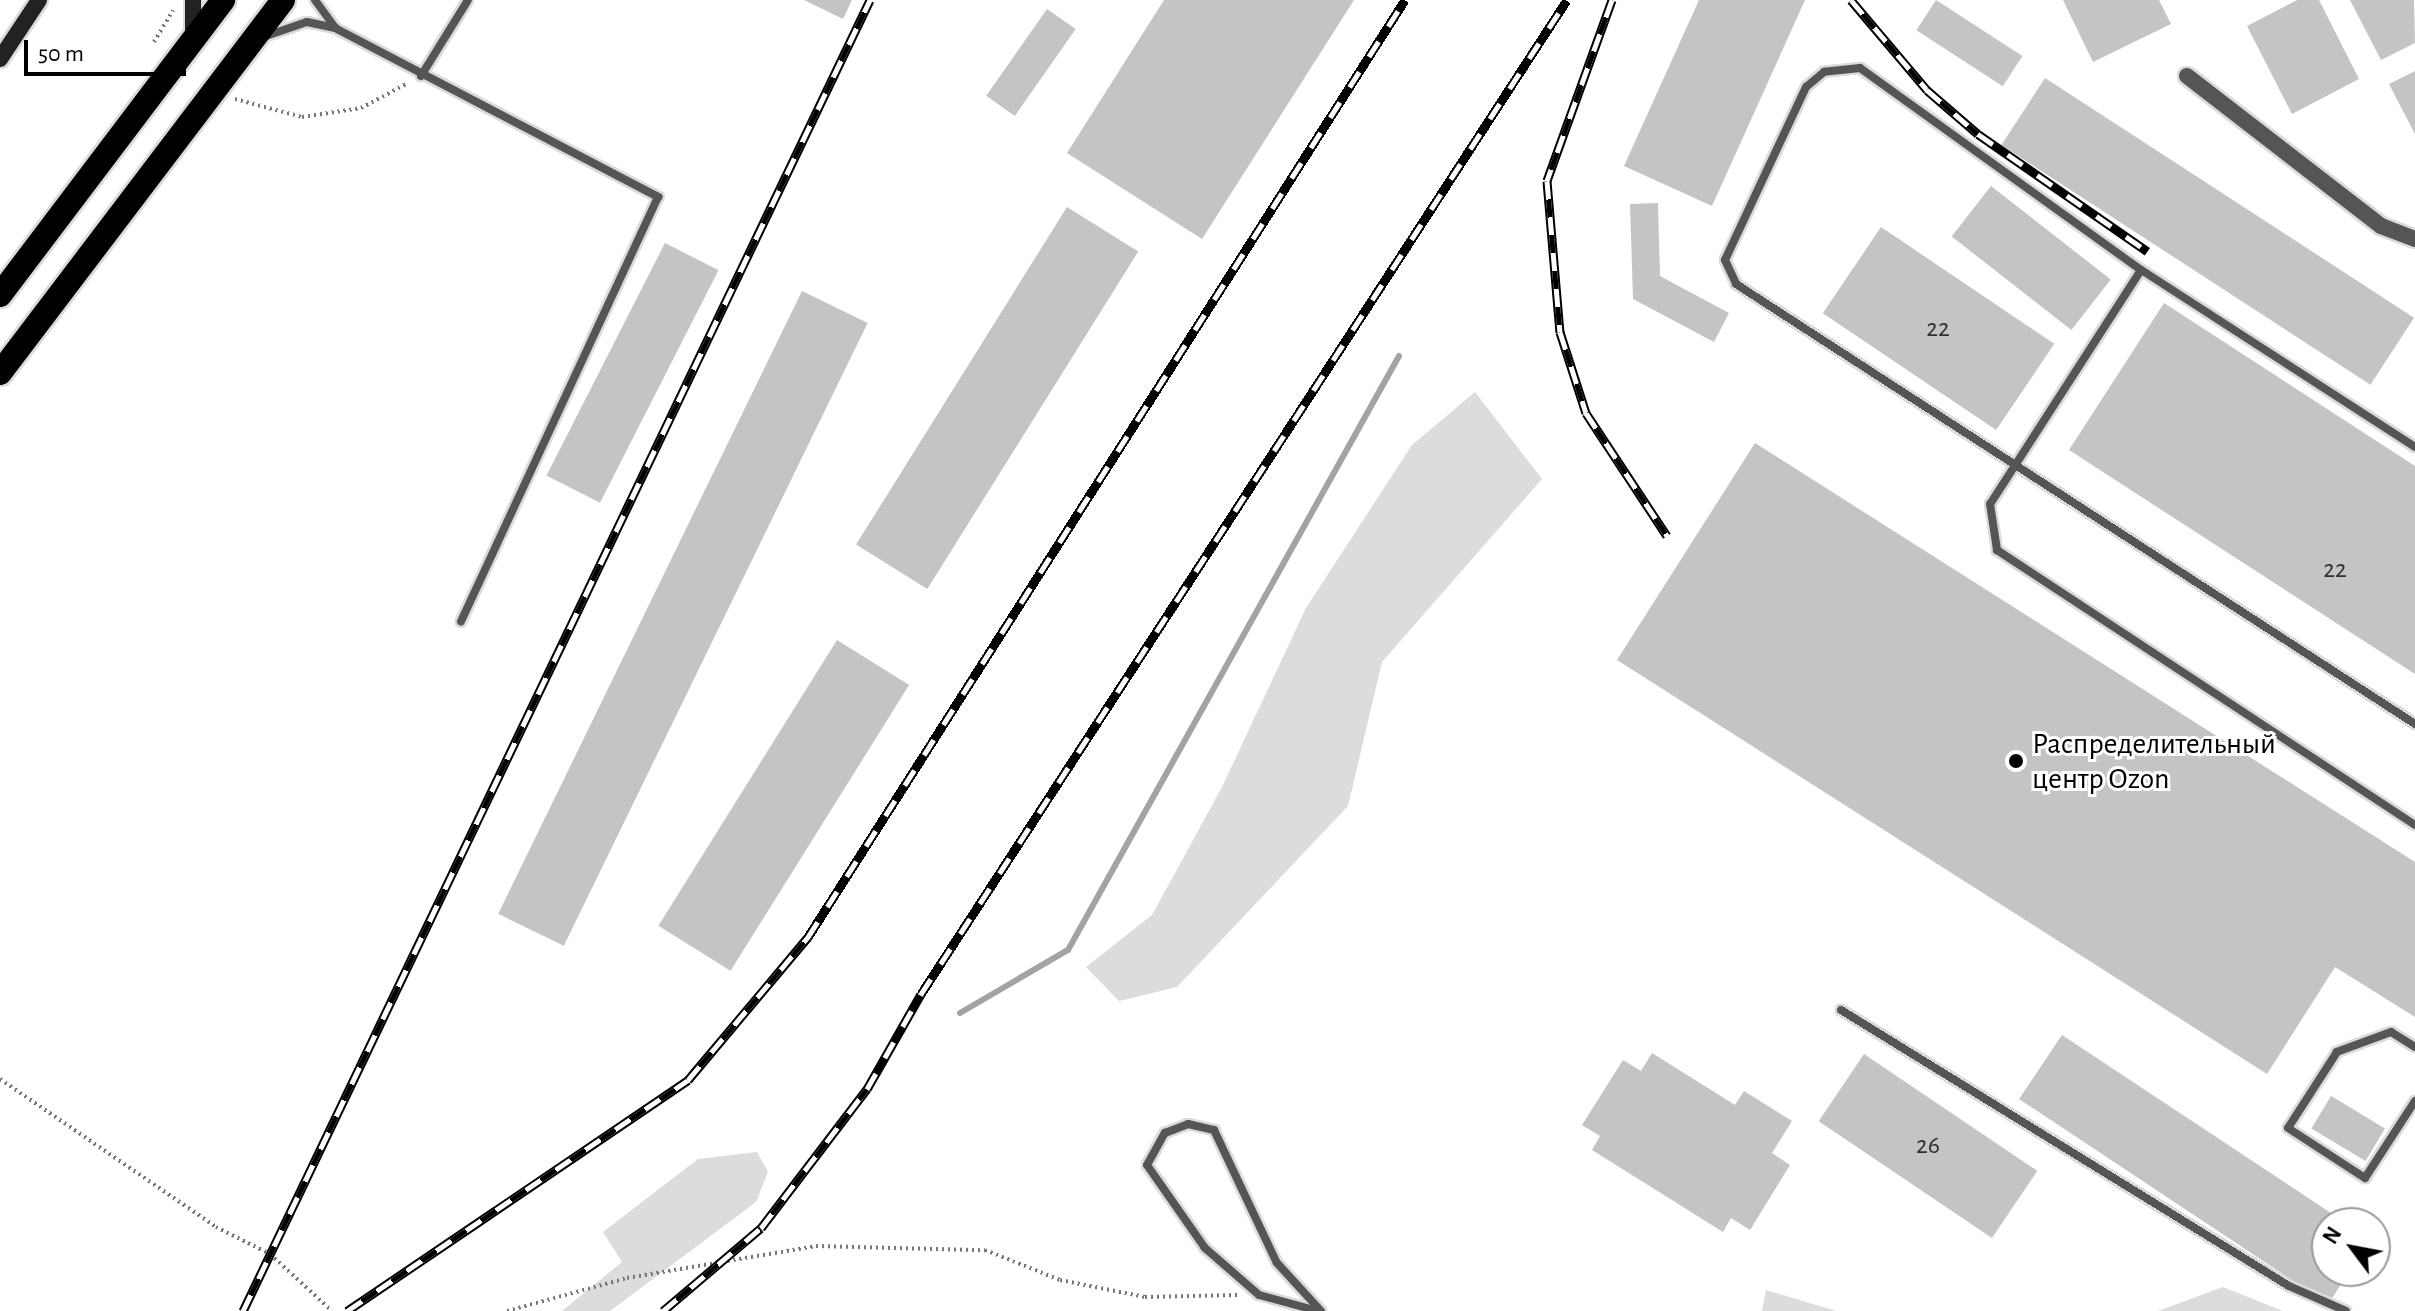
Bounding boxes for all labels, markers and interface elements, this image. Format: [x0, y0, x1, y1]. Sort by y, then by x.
scale bar [28, 24, 190, 74]
text: 50 m [38, 42, 84, 66]
house number: 22 [1926, 313, 1950, 345]
house number: 22 [2323, 554, 2347, 586]
place label: Распределительный центр Ozon [2032, 726, 2276, 796]
marker: Распределительный центр Ozon [2007, 752, 2025, 770]
house number: 26 [1916, 1130, 1940, 1162]
north arrow [2311, 1207, 2391, 1287]
text: N [2319, 1223, 2346, 1248]

